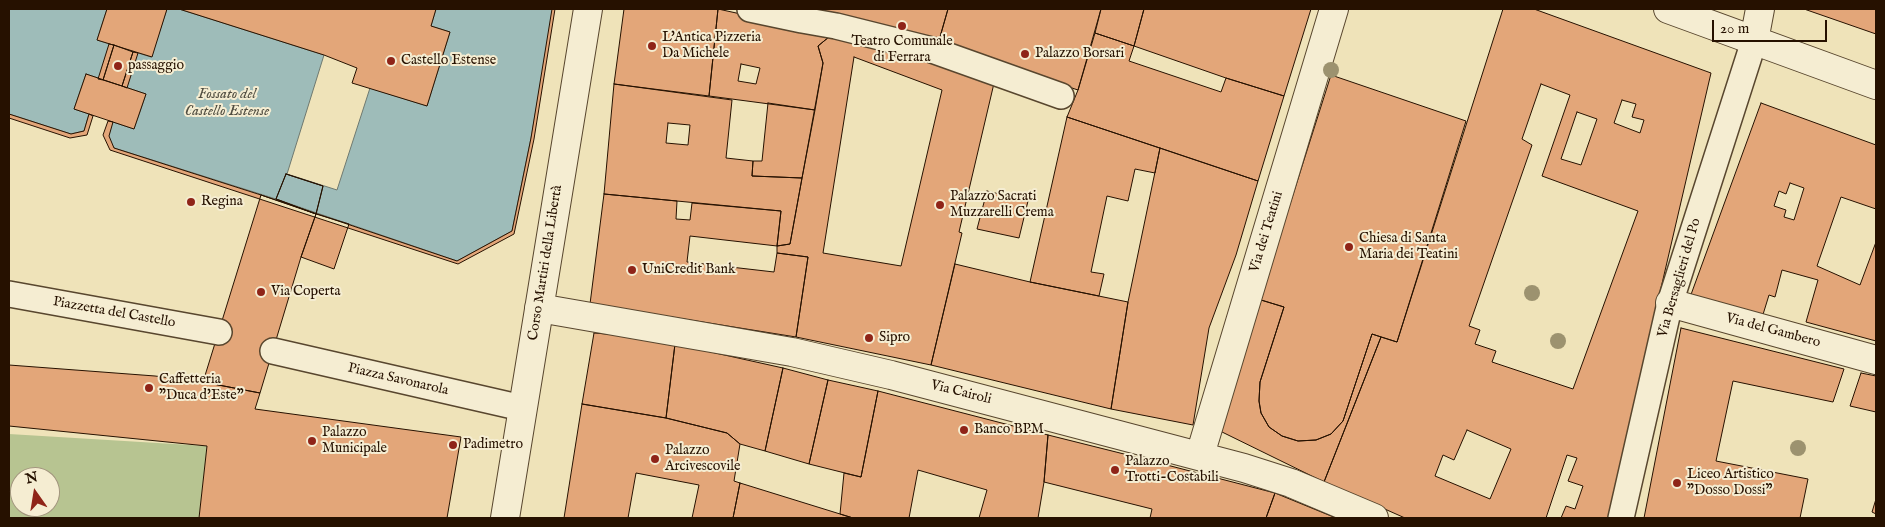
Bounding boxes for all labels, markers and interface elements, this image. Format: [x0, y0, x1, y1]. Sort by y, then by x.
scale bar [1715, 10, 1830, 42]
text: 20 m [1720, 19, 1749, 38]
marker: Teatro Comunale di Ferrara [896, 20, 908, 32]
place label: L'Antica Pizzeria Da Michele [662, 30, 761, 62]
place label: Teatro Comunale di Ferrara [851, 34, 953, 66]
marker: L'Antica Pizzeria Da Michele [646, 40, 658, 52]
place label: Palazzo Borsari [1035, 46, 1124, 62]
marker: Palazzo Borsari [1019, 48, 1031, 60]
place label: Castello Estense [401, 53, 496, 69]
marker: Castello Estense [385, 55, 397, 67]
place label: passaggio [128, 58, 184, 74]
marker: passaggio [112, 60, 124, 72]
water label: Fossato del Castello Estense [185, 86, 269, 121]
street label: Corso Martiri della Libertà [525, 184, 567, 342]
place label: Palazzo Sacrati Muzzarelli Crema [950, 189, 1054, 222]
street label: Via dei Teatini [1247, 189, 1287, 275]
place label: Regina [201, 194, 243, 210]
marker: Regina [185, 196, 197, 208]
marker: Palazzo Sacrati Muzzarelli Crema [934, 199, 946, 211]
street label: Via Bersaglieri del Po [1655, 216, 1705, 340]
place label: Chiesa di Santa Maria dei Teatini [1359, 231, 1458, 264]
marker: Chiesa di Santa Maria dei Teatini [1343, 241, 1355, 253]
place label: UniCredit Bank [642, 262, 736, 278]
marker: UniCredit Bank [626, 264, 638, 276]
place label: Via Coperta [271, 284, 341, 300]
marker: Via Coperta [255, 286, 267, 298]
street label: Piazzetta del Castello [51, 294, 177, 332]
street label: Via del Gambero [1724, 310, 1822, 352]
place label: Sipro [879, 330, 910, 346]
marker: Sipro [863, 332, 875, 344]
street label: Piazza Savonarola [346, 360, 450, 400]
place label: Caffetteria "Duca d'Este" [159, 372, 244, 404]
street label: Via Cairoli [929, 377, 993, 409]
marker: Caffetteria "Duca d'Este" [143, 382, 155, 394]
place label: Banco BPM [974, 422, 1044, 438]
marker: Banco BPM [958, 424, 970, 436]
place label: Palazzo Municipale [322, 425, 387, 458]
marker: Palazzo Municipale [306, 435, 318, 447]
place label: Padimetro [463, 437, 523, 453]
marker: Padimetro [447, 439, 459, 451]
place label: Palazzo Arcivescovile [665, 443, 740, 476]
marker: Palazzo Arcivescovile [649, 453, 661, 465]
place label: Palazzo Trotti-Costabili [1125, 454, 1219, 487]
marker: Palazzo Trotti-Costabili [1109, 464, 1121, 476]
north arrow [10, 467, 60, 517]
place label: Liceo Artistico "Dosso Dossi" [1687, 467, 1774, 500]
text: N [24, 468, 40, 488]
marker: Liceo Artistico "Dosso Dossi" [1671, 477, 1683, 489]

